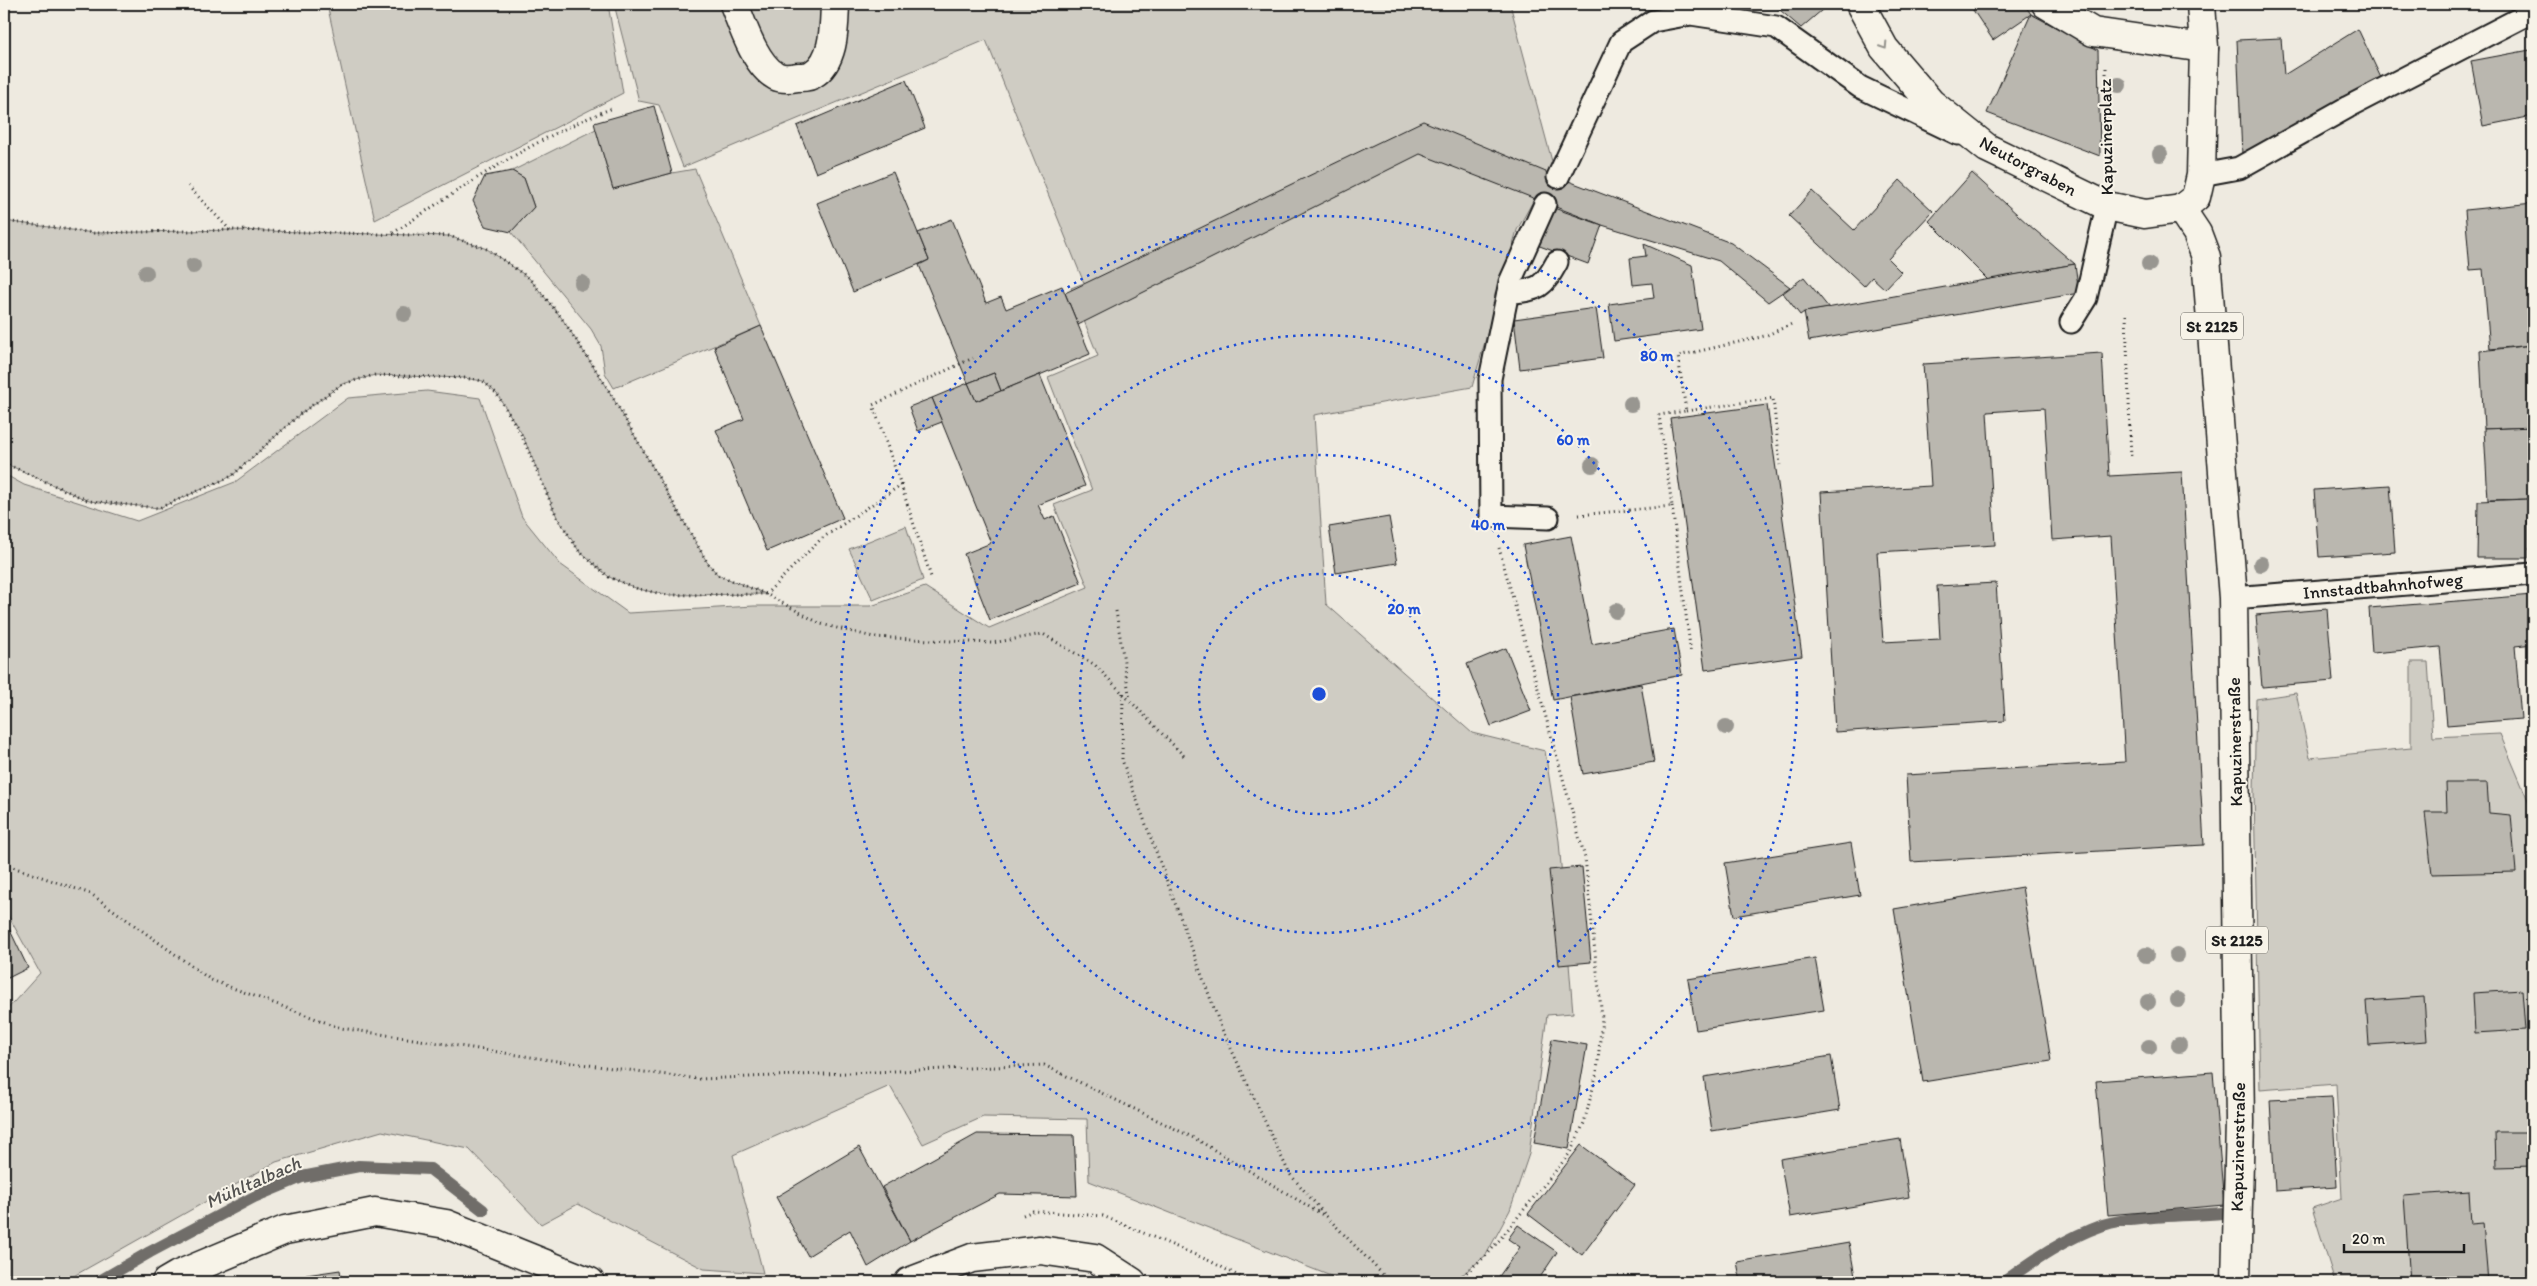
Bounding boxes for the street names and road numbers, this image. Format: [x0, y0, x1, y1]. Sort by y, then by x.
street label: Kapuzinerplatz [2094, 78, 2118, 196]
street label: Neutorgraben [1976, 131, 2080, 201]
road number: St 2125 [2181, 312, 2243, 340]
street label: Innstadtbahnhofweg [2302, 568, 2465, 604]
street label: Kapuzinerstraße [2223, 677, 2247, 807]
road number: St 2125 [2206, 926, 2268, 954]
street label: Kapuzinerstraße [2226, 1082, 2250, 1212]

